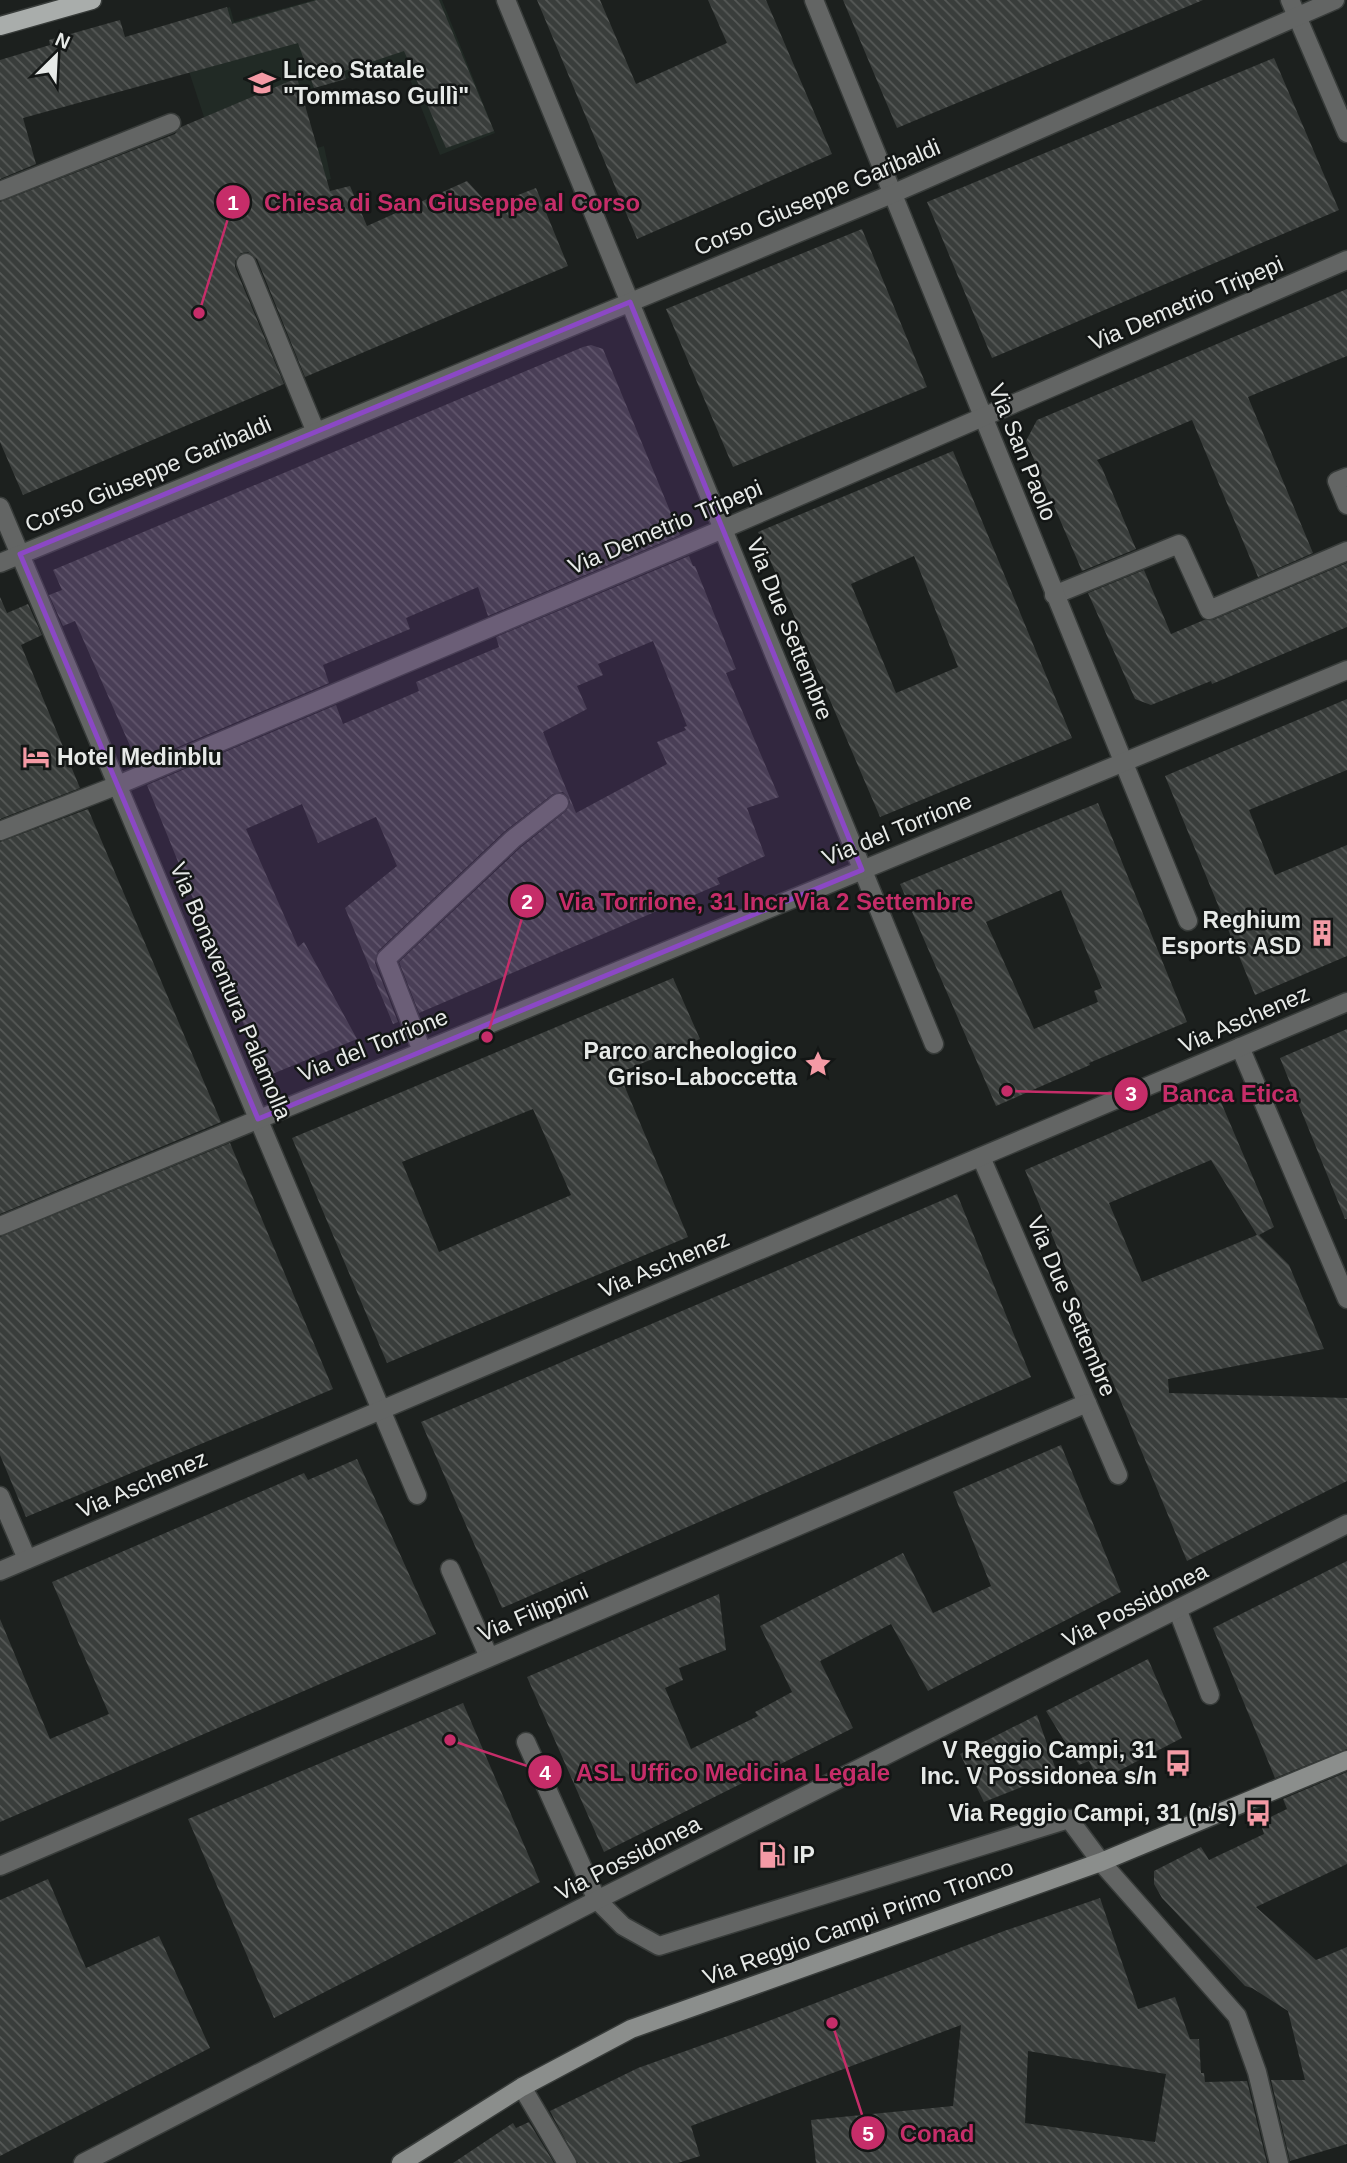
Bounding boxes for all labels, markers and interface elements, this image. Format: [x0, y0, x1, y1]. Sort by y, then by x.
north arrow [21, 21, 91, 91]
text: N [52, 29, 73, 53]
place label: Liceo Statale "Tommaso Gullì" [283, 57, 469, 109]
school or university icon: Liceo Statale "Tommaso Gullì" [247, 68, 277, 98]
street label: Corso Giuseppe Garibaldi [690, 133, 944, 261]
callout: Chiesa di San Giuseppe al Corso [215, 180, 654, 225]
text: Chiesa di San Giuseppe al Corso [264, 189, 640, 216]
text: 1 [227, 191, 239, 214]
street label: Via Demetrio Tripepi [1085, 250, 1287, 356]
street label: Via San Paolo [984, 380, 1062, 524]
street label: Corso Giuseppe Garibaldi [21, 410, 275, 538]
street label: Via Demetrio Tripepi [564, 474, 766, 580]
street label: Via Due Settembre [742, 534, 838, 724]
hotel icon: Hotel Medinblu [21, 742, 51, 772]
place label: Hotel Medinblu [57, 744, 222, 770]
street label: Via del Torrione [818, 787, 976, 871]
street label: Via Bonaventura Palamolla [165, 858, 297, 1124]
callout: Via Torrione, 31 Incr Via 2 Settembre [509, 879, 987, 924]
text: Via Torrione, 31 Incr Via 2 Settembre [559, 888, 973, 915]
text: 2 [521, 890, 533, 913]
place label: Reghium Esports ASD [1161, 907, 1301, 959]
building icon: Reghium Esports ASD [1307, 918, 1337, 948]
street label: Via Aschenez [1175, 980, 1313, 1058]
street label: Via del Torrione [294, 1003, 452, 1087]
place label: Parco archeologico Griso-Laboccetta [584, 1038, 797, 1090]
place icon: Parco archeologico Griso-Laboccetta [803, 1049, 833, 1079]
callout: Banca Etica [1113, 1072, 1312, 1117]
text: Banca Etica [1162, 1080, 1299, 1107]
text: 3 [1125, 1082, 1137, 1105]
street label: Via Due Settembre [1022, 1212, 1122, 1400]
street label: Via Aschenez [595, 1225, 733, 1303]
street label: Via Aschenez [73, 1445, 211, 1523]
street label: Via Possidonea [1058, 1557, 1212, 1653]
street label: Via Filippini [474, 1577, 592, 1647]
place label: V Reggio Campi, 31 Inc. V Possidonea s/n [921, 1737, 1157, 1789]
bus stop icon: V Reggio Campi, 31 Inc. V Possidonea s/n [1163, 1748, 1193, 1778]
callout: ASL Uffico Medicina Legale [527, 1750, 905, 1795]
text: ASL Uffico Medicina Legale [576, 1759, 890, 1786]
text: 4 [539, 1761, 551, 1784]
bus stop icon: Via Reggio Campi, 31 (n/s) [1243, 1798, 1273, 1828]
place label: Via Reggio Campi, 31 (n/s) [949, 1800, 1237, 1826]
street label: Via Possidonea [551, 1810, 705, 1906]
fuel station icon: IP [757, 1840, 787, 1870]
place label: IP [793, 1842, 815, 1868]
street label: Via Reggio Campi Primo Tronco [699, 1854, 1017, 1990]
callout: Conad [851, 2111, 988, 2156]
text: Conad [900, 2120, 974, 2147]
text: 5 [862, 2122, 874, 2145]

